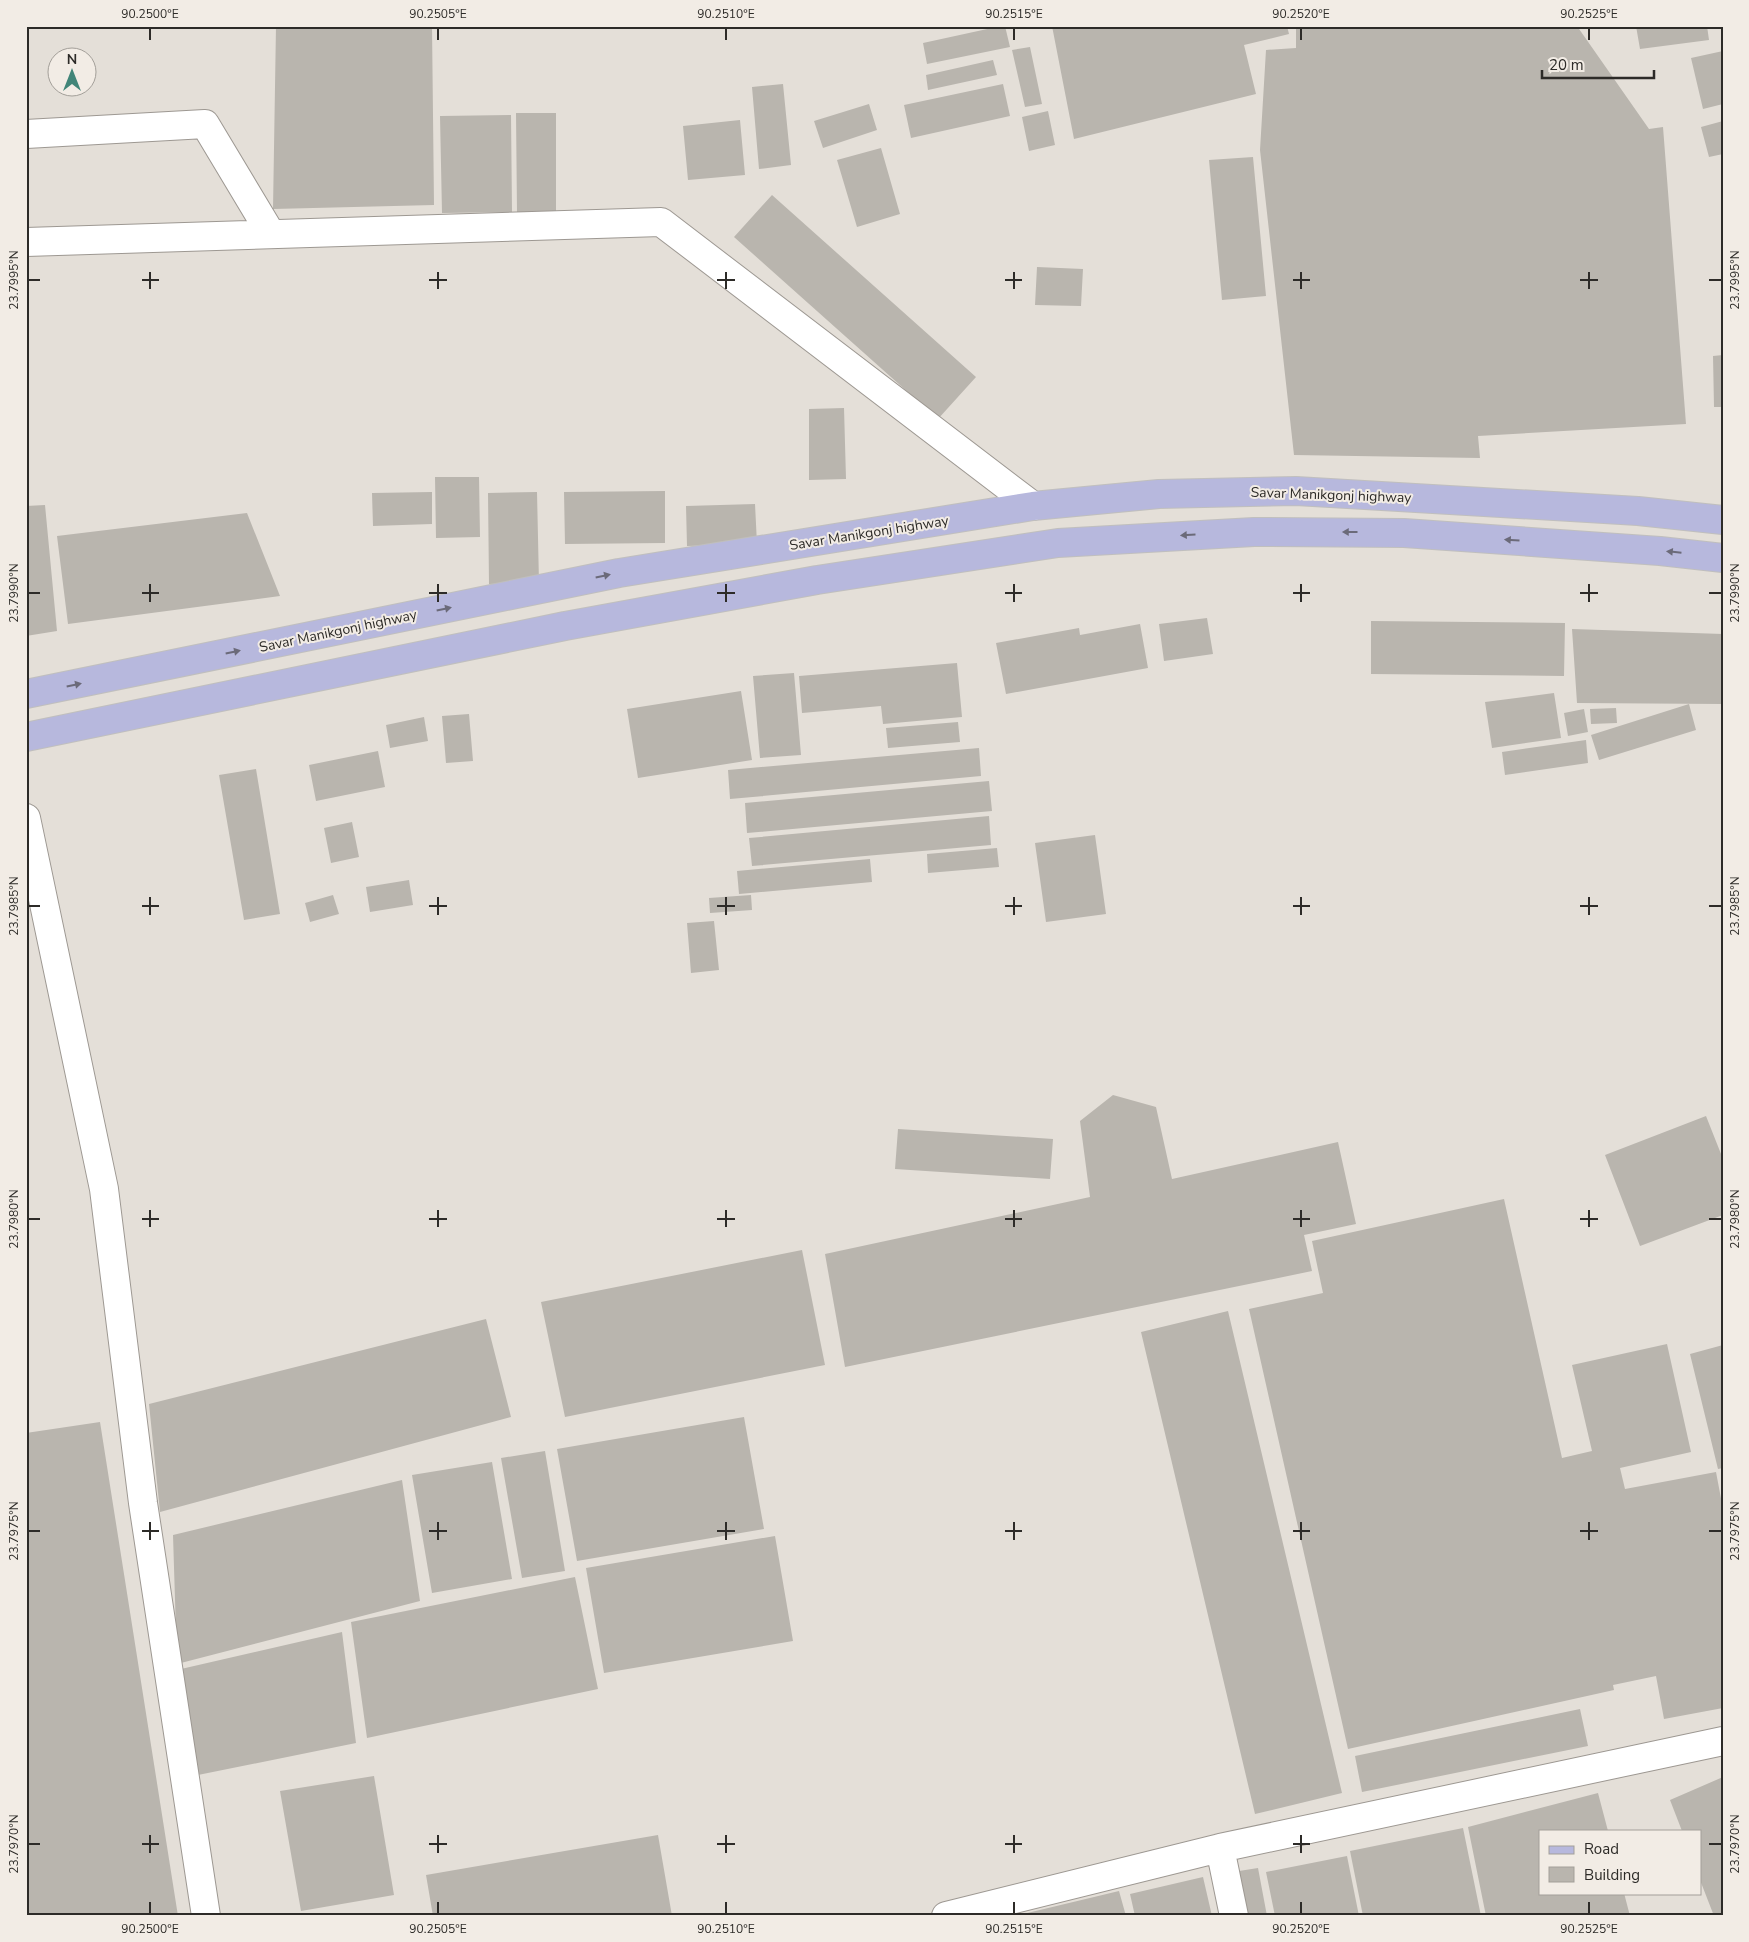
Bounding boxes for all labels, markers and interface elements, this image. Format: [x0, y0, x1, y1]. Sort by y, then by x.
text: 90.2500°E [121, 6, 179, 22]
text: 90.2505°E [409, 6, 467, 22]
text: 90.2510°E [697, 6, 755, 22]
text: 90.2515°E [985, 6, 1043, 22]
text: 90.2520°E [1272, 6, 1330, 22]
text: 90.2525°E [1560, 6, 1618, 22]
north arrow [48, 48, 98, 98]
scale bar [1542, 48, 1654, 80]
text: N [67, 50, 77, 69]
text: 20 m [1549, 55, 1584, 75]
text: 23.7995°N [6, 250, 22, 310]
text: 23.7995°N [1727, 250, 1743, 310]
street label: Savar Manikgonj highway [1250, 483, 1412, 507]
street label: Savar Manikgonj highway [788, 511, 951, 555]
one-way arrow [1342, 528, 1358, 536]
one-way arrow [1179, 532, 1195, 540]
one-way arrow [1504, 536, 1520, 544]
one-way arrow [1666, 548, 1682, 556]
text: 23.7990°N [6, 563, 22, 623]
text: 23.7990°N [1727, 563, 1743, 623]
one-way arrow [596, 572, 612, 580]
street label: Savar Manikgonj highway [257, 605, 419, 657]
one-way arrow [436, 605, 451, 613]
one-way arrow [226, 648, 241, 656]
one-way arrow [66, 680, 82, 688]
text: 23.7985°N [6, 876, 22, 936]
text: 23.7985°N [1727, 876, 1743, 936]
text: 23.7980°N [6, 1189, 22, 1249]
text: 23.7980°N [1727, 1189, 1743, 1249]
text: 23.7975°N [6, 1501, 22, 1561]
text: 23.7975°N [1727, 1501, 1743, 1561]
text: 23.7970°N [6, 1814, 22, 1874]
text: 23.7970°N [1727, 1814, 1743, 1874]
legend [1539, 1830, 1702, 1894]
text: Road [1584, 1839, 1619, 1859]
text: Building [1584, 1865, 1640, 1885]
text: 90.2500°E [121, 1921, 179, 1937]
text: 90.2505°E [409, 1921, 467, 1937]
text: 90.2510°E [697, 1921, 755, 1937]
text: 90.2515°E [985, 1921, 1043, 1937]
text: 90.2520°E [1272, 1921, 1330, 1937]
text: 90.2525°E [1560, 1921, 1618, 1937]

